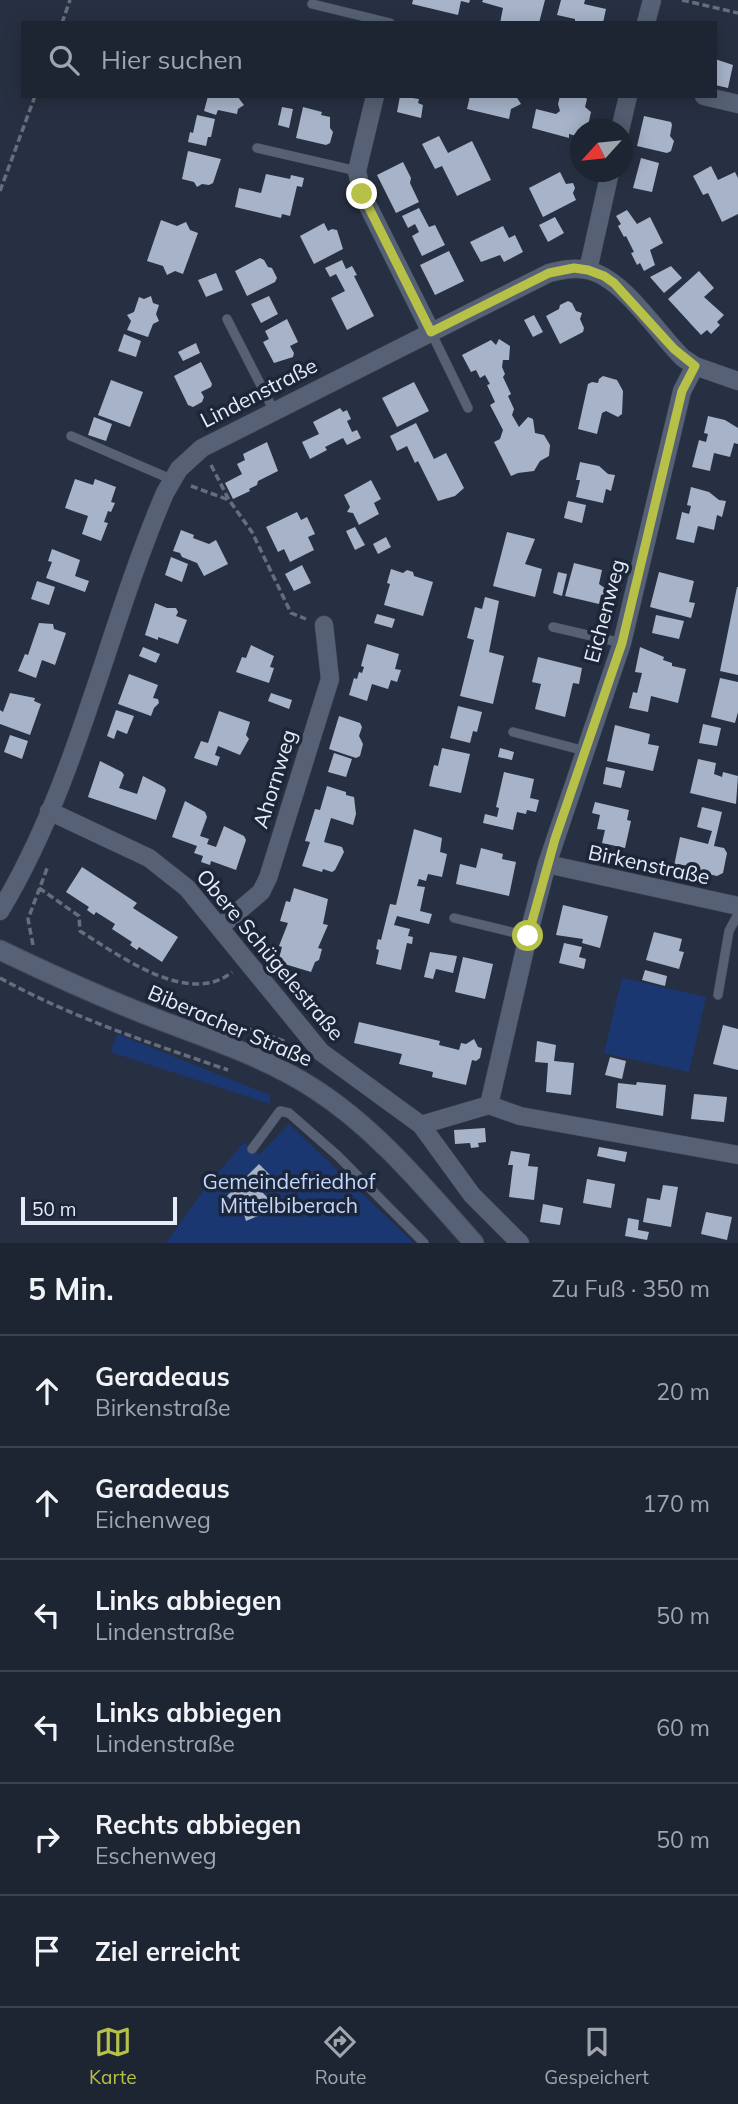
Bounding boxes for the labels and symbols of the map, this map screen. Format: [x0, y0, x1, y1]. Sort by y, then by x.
north arrow [570, 119, 633, 182]
route end [346, 178, 377, 209]
street label: Lindenstraße [196, 352, 321, 433]
street label: Eichenweg [578, 556, 630, 665]
street label: Ahornweg [247, 726, 301, 831]
street label: Birkenstraße [586, 838, 712, 890]
street label: Obere Schügelestraße [192, 863, 350, 1045]
route start [512, 920, 543, 951]
street label: Biberacher Straße [144, 979, 316, 1071]
park label: Gemeindefriedhof Mittelbiberach [203, 1168, 376, 1218]
scale bar [21, 1194, 177, 1226]

